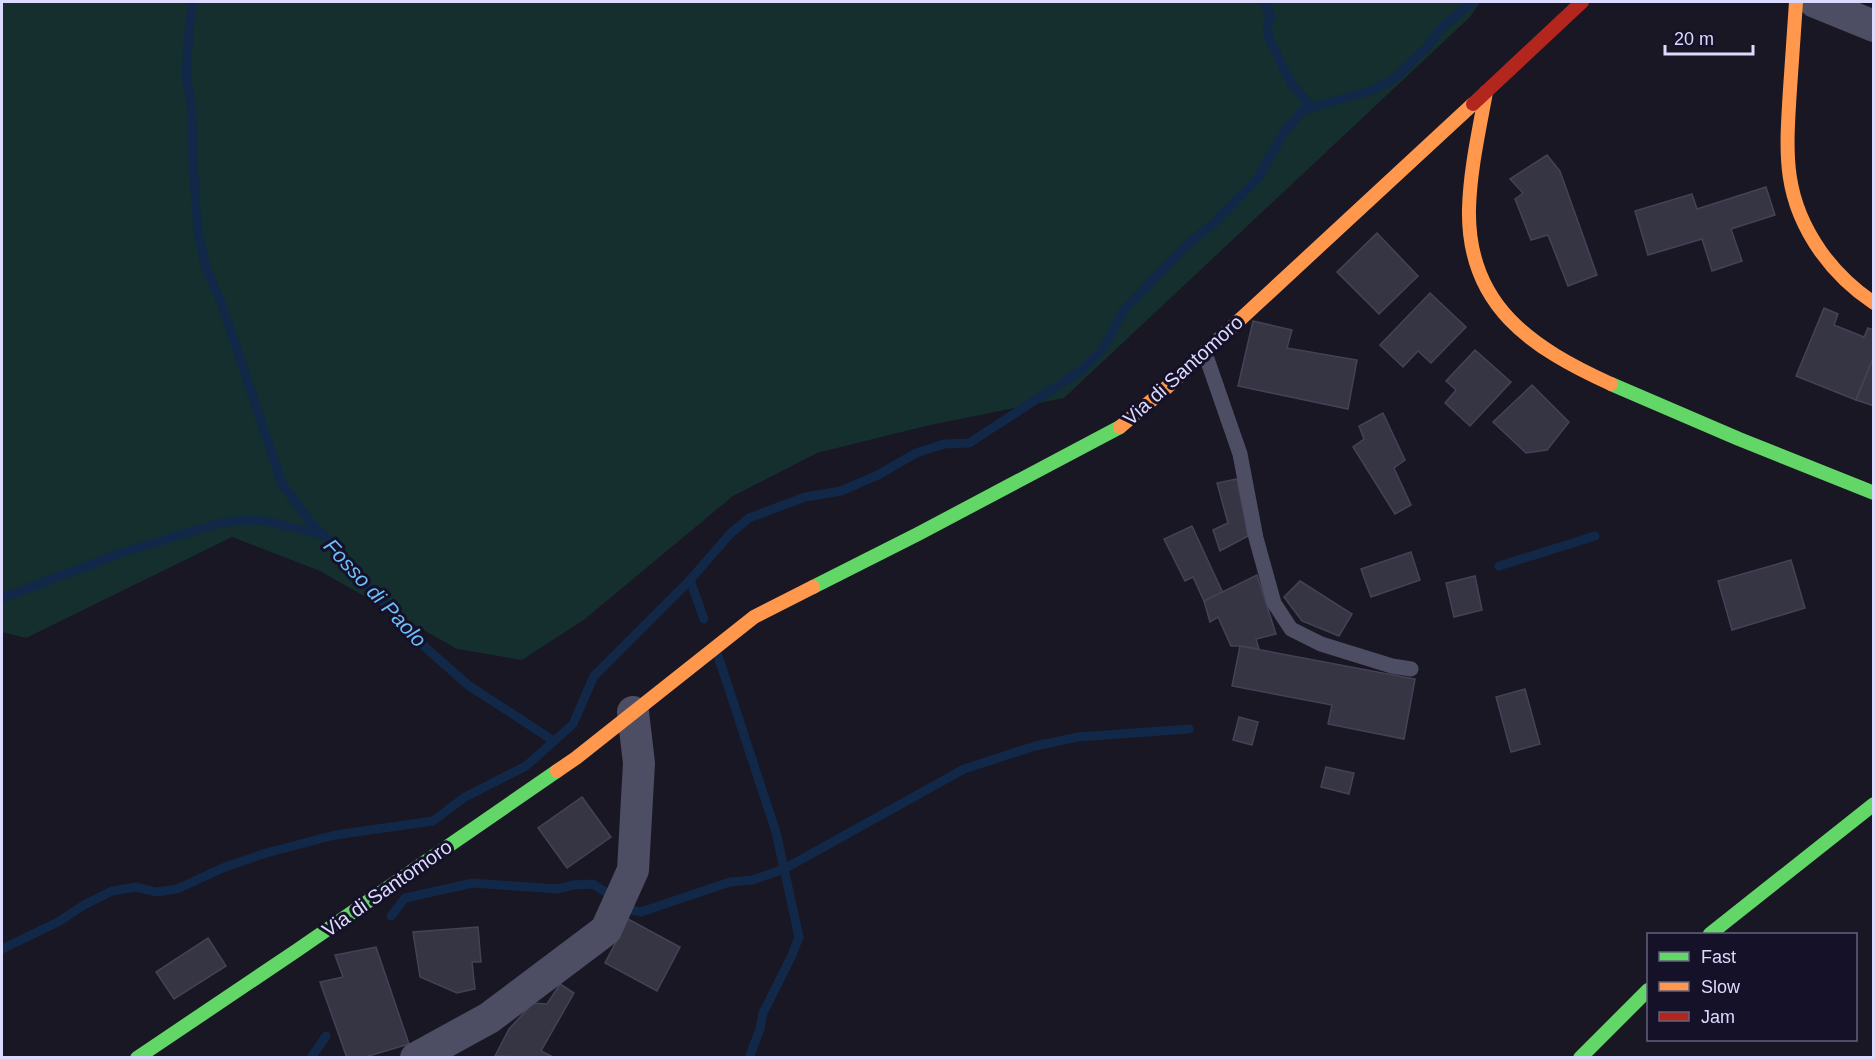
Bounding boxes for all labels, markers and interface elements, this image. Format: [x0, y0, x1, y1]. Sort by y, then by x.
scale bar [1665, 18, 1754, 56]
text: 20 m [1674, 29, 1714, 49]
street label: Via di Santomoro [1119, 311, 1247, 429]
water label: Fosso di Paolo [320, 534, 431, 652]
street label: Via di Santomoro [318, 835, 456, 941]
legend [1647, 933, 1857, 1041]
text: Fast [1701, 947, 1736, 967]
text: Slow [1701, 977, 1741, 997]
text: Jam [1701, 1007, 1735, 1027]

